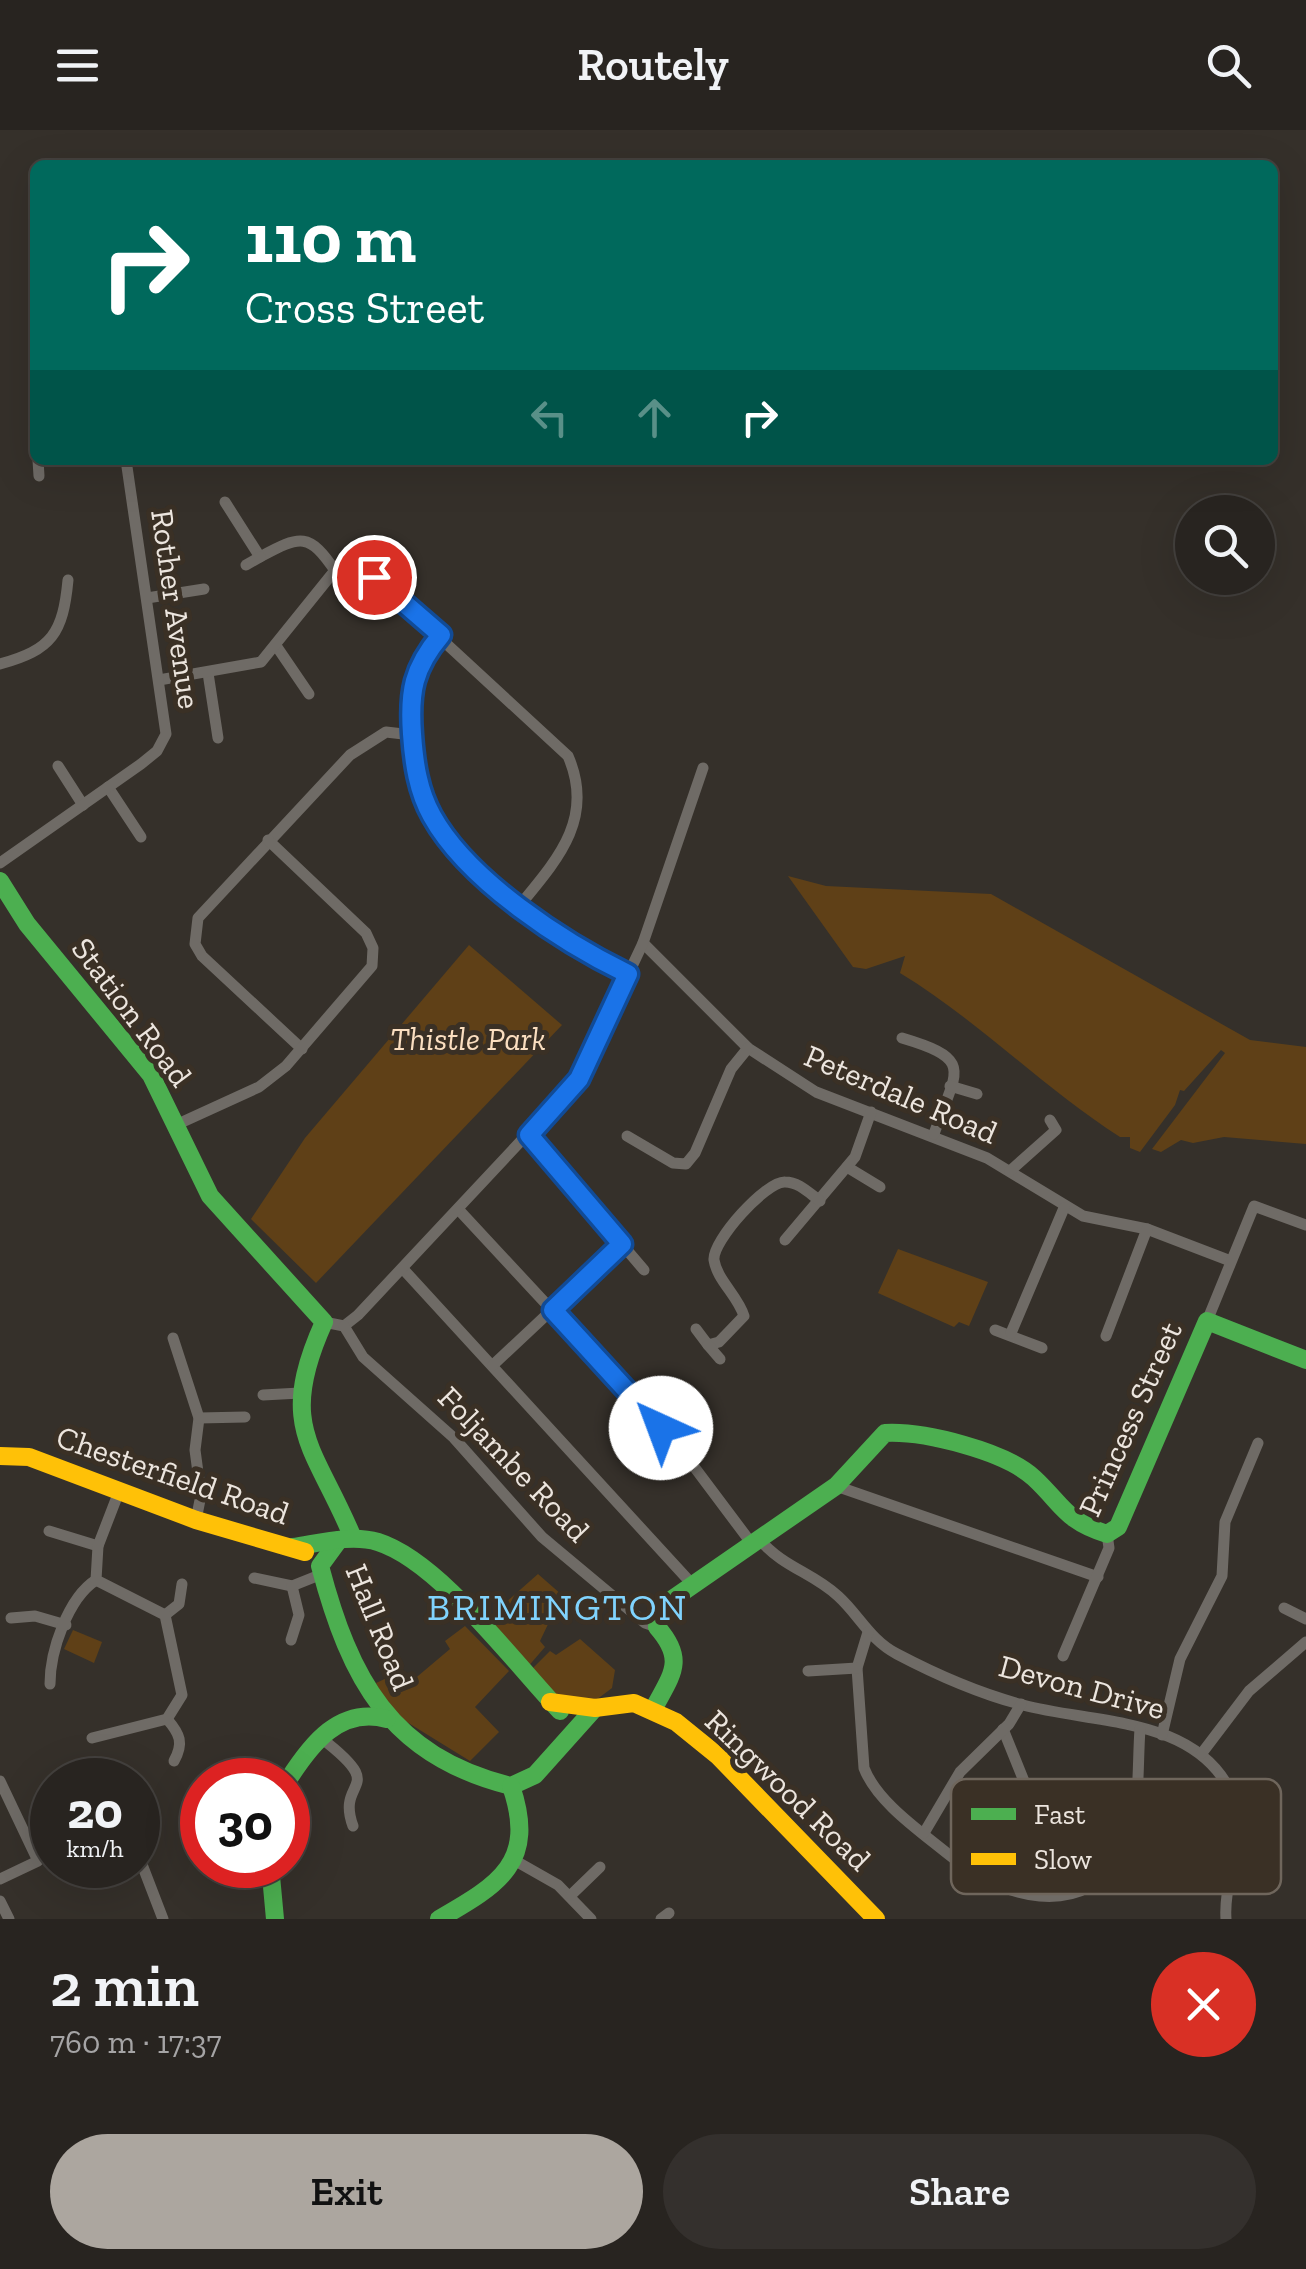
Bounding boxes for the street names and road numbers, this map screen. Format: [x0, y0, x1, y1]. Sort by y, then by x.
street label: Rother Avenue [143, 507, 209, 711]
street label: Station Road [64, 930, 200, 1094]
street label: Peterdale Road [799, 1036, 1003, 1152]
street label: Princess Street [1070, 1316, 1190, 1522]
street label: Foljambe Road [430, 1378, 598, 1550]
street label: Chesterfield Road [52, 1417, 295, 1533]
street label: Hall Road [338, 1559, 423, 1696]
street label: Devon Drive [995, 1647, 1169, 1727]
street label: Ringwood Road [697, 1702, 879, 1879]

